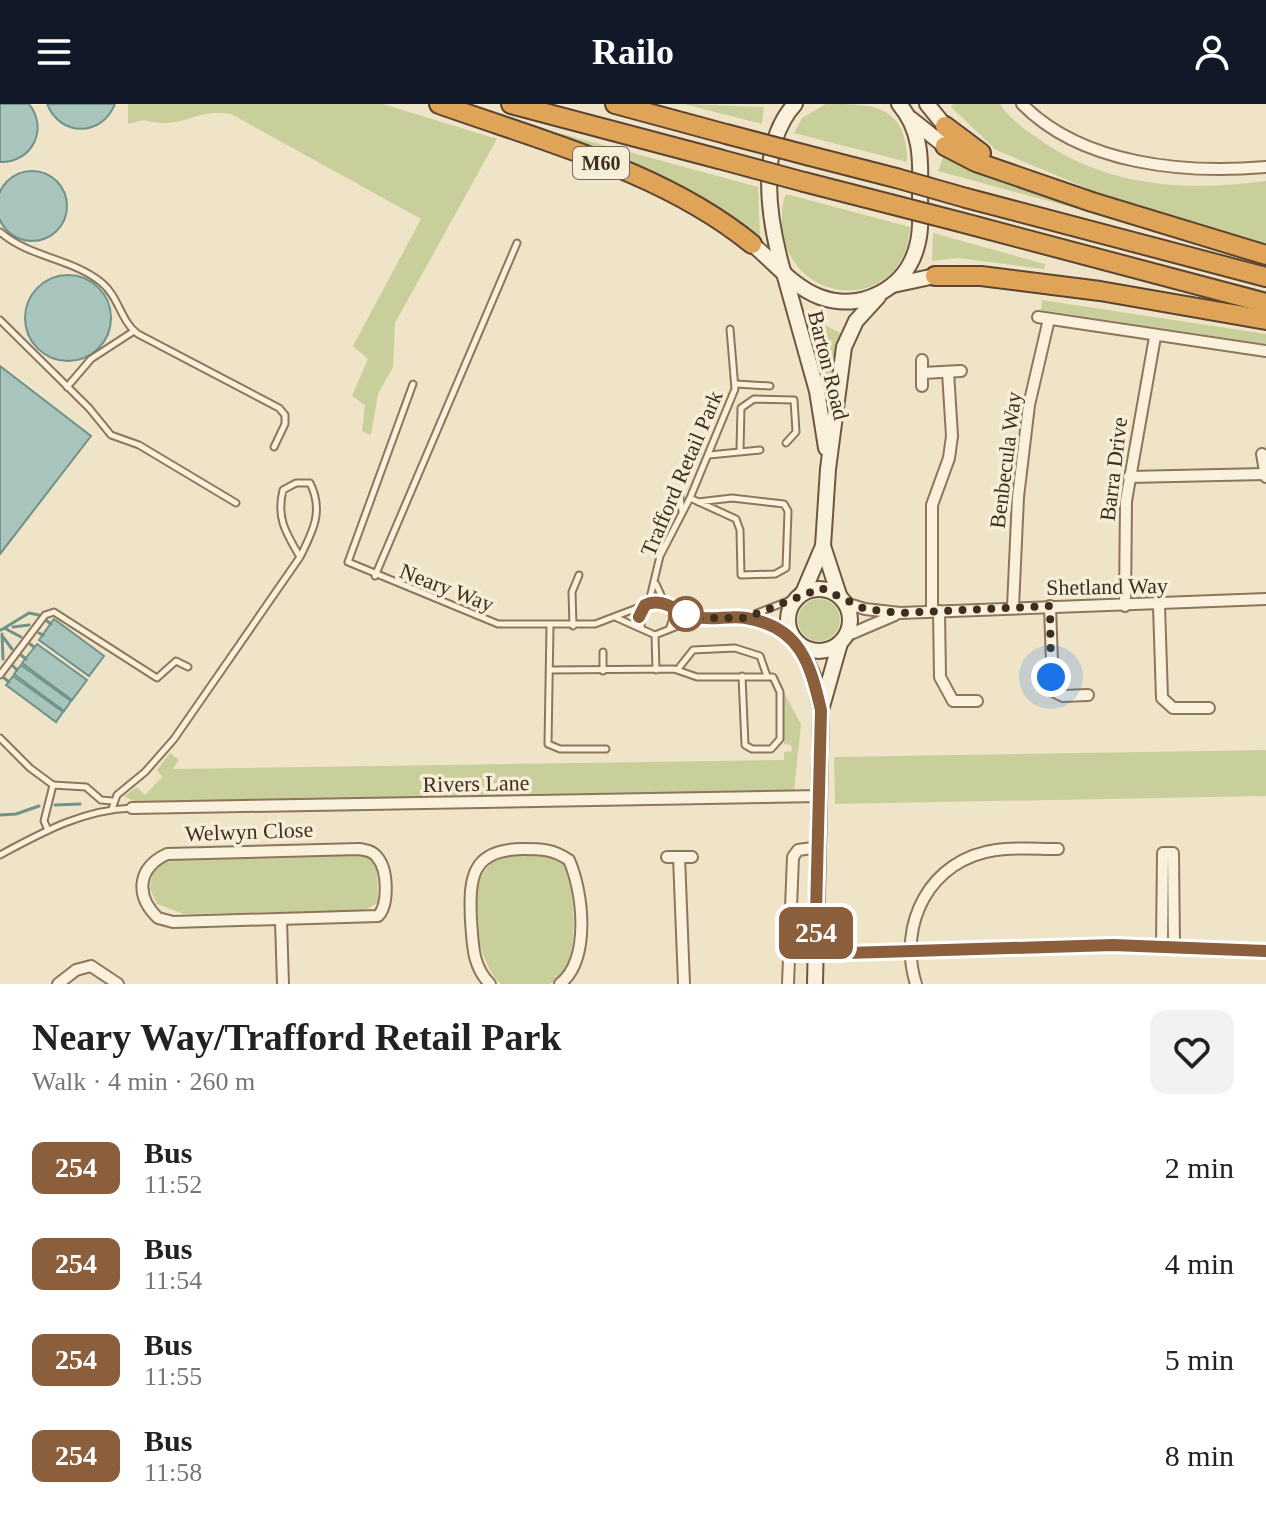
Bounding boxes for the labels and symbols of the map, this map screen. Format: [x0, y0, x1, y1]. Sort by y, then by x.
road number: M60 [573, 147, 629, 179]
street label: Barton Road [803, 308, 854, 422]
street label: Trafford Retail Park [635, 387, 728, 560]
street label: Benbecula Way [985, 390, 1026, 530]
street label: Barra Drive [1095, 416, 1132, 522]
street label: Neary Way [396, 558, 497, 617]
street label: Shetland Way [1046, 573, 1168, 600]
unlabelled marker [669, 597, 703, 631]
your location [1031, 657, 1071, 697]
street label: Rivers Lane [422, 770, 530, 797]
street label: Welwyn Close [184, 817, 314, 846]
line badge: 254 [770, 907, 862, 959]

